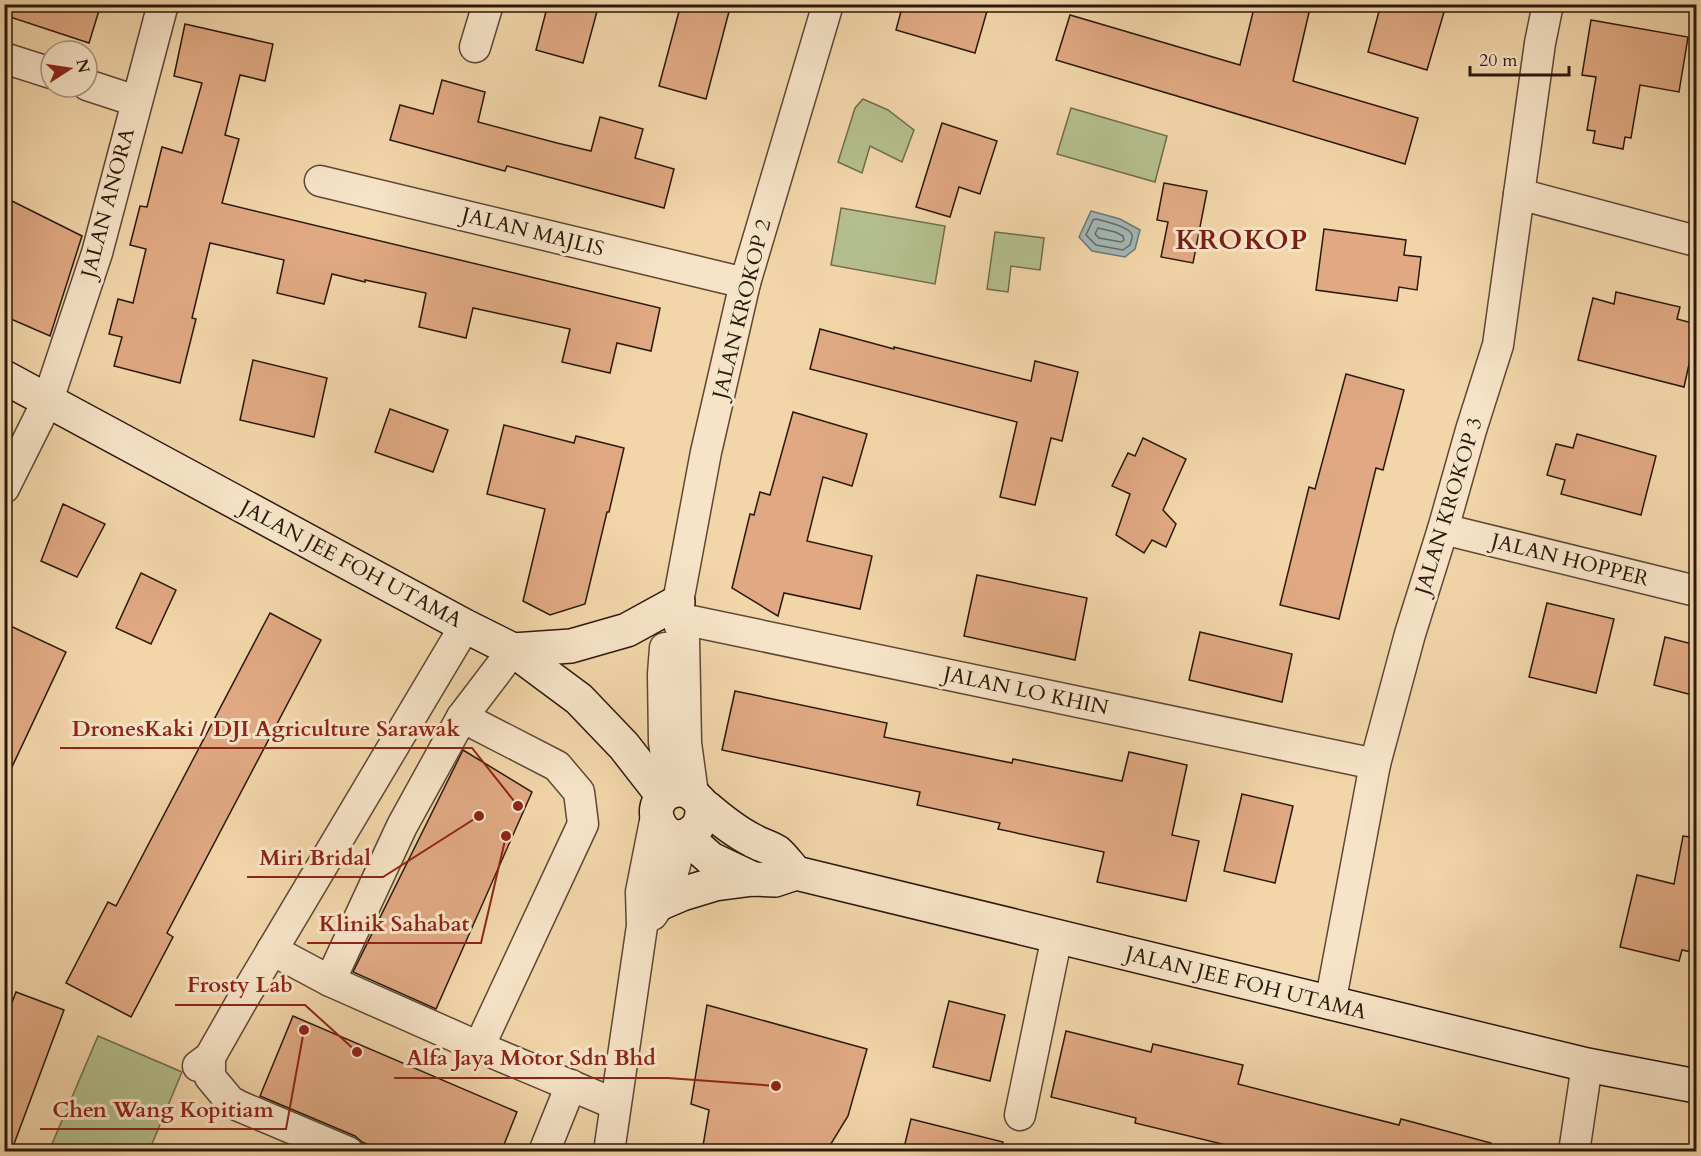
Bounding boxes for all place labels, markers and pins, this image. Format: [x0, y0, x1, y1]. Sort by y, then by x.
callout: DronesKaki / DJI Agriculture Sarawak [60, 708, 472, 748]
callout: Miri Bridal [247, 837, 383, 877]
callout: Klinik Sahabat [307, 903, 481, 943]
callout: Frosty Lab [175, 965, 305, 1005]
callout: Alfa Jaya Motor Sdn Bhd [394, 1038, 668, 1078]
callout: Chen Wang Kopitiam [40, 1089, 286, 1129]

